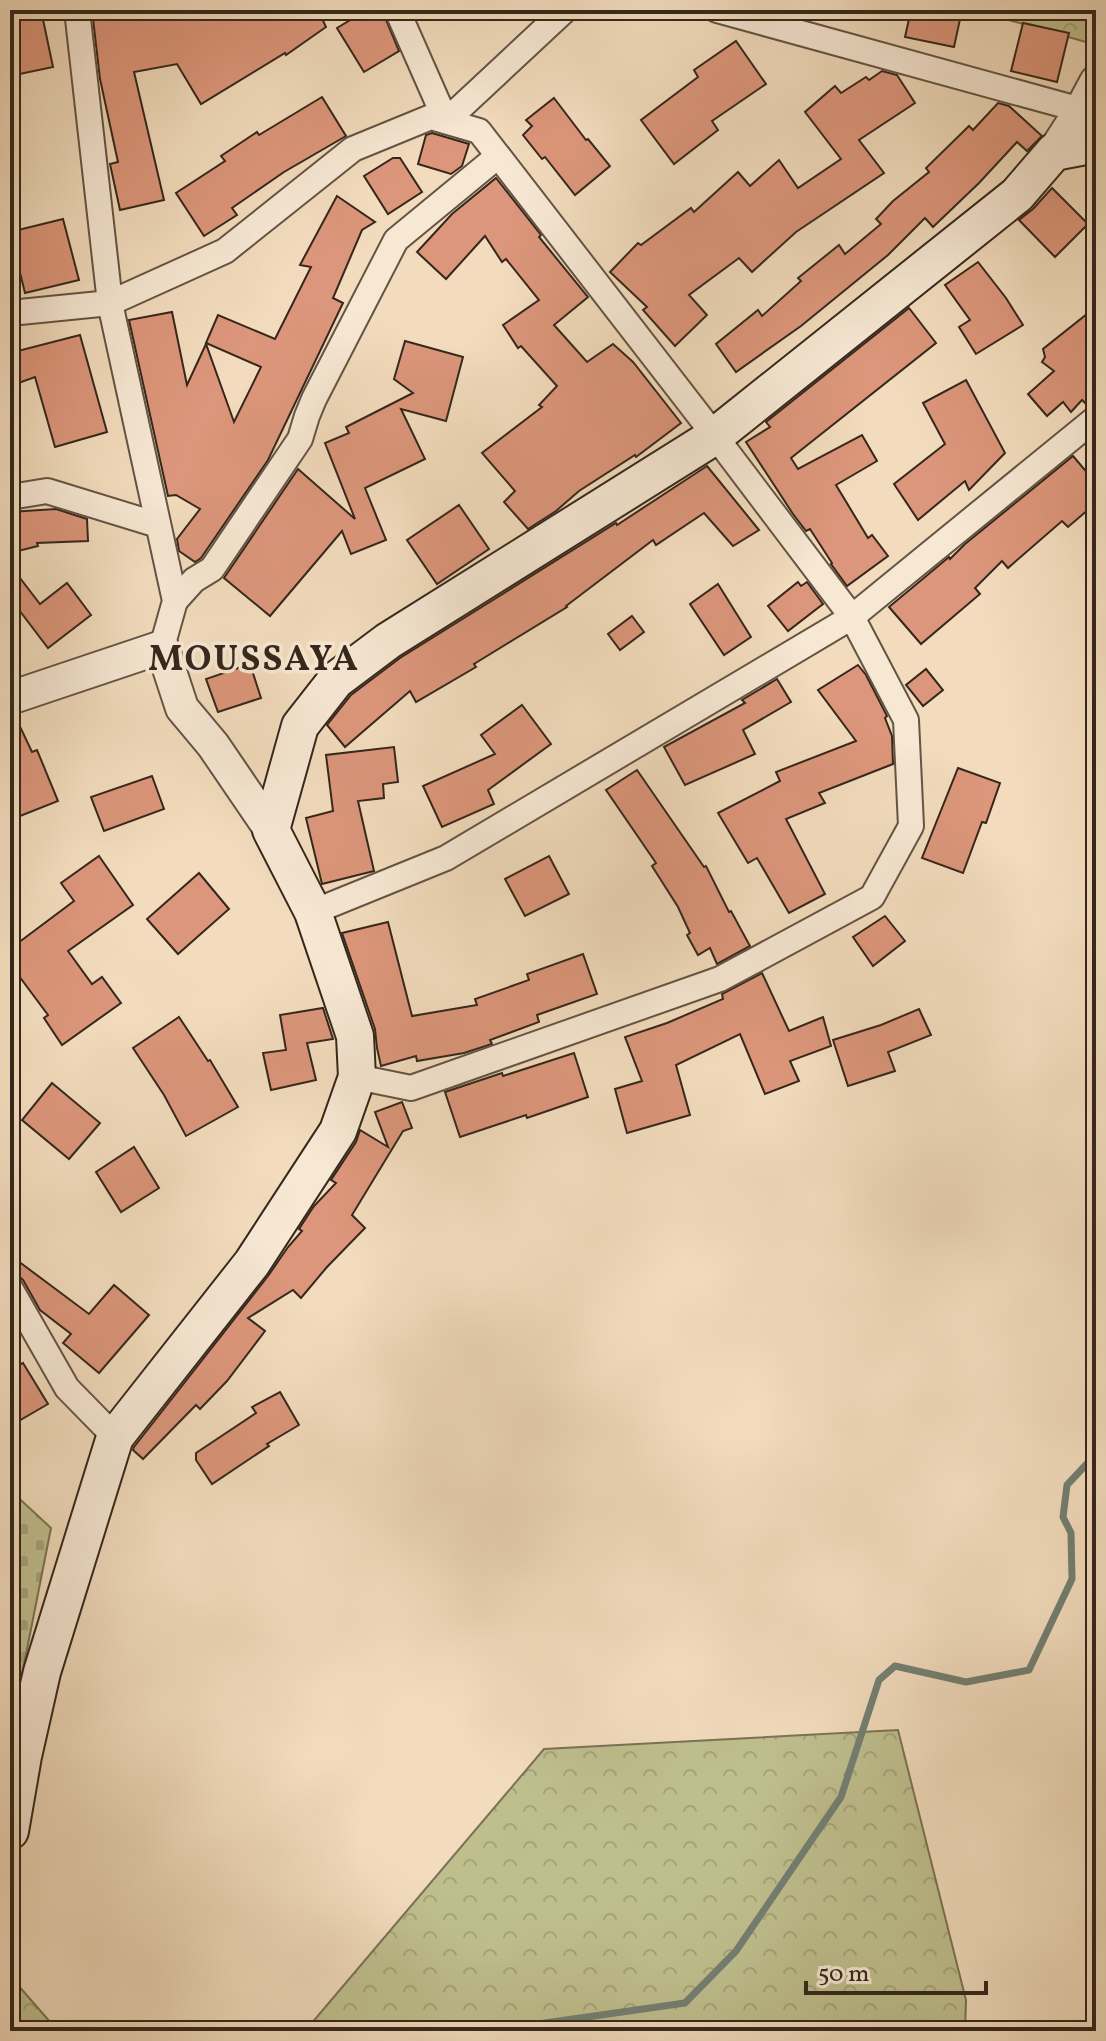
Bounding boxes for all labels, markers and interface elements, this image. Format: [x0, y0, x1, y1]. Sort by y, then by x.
district label: MOUSSAYA [148, 636, 360, 686]
scale bar [806, 1945, 986, 1995]
text: 50 m [818, 1958, 870, 1992]

